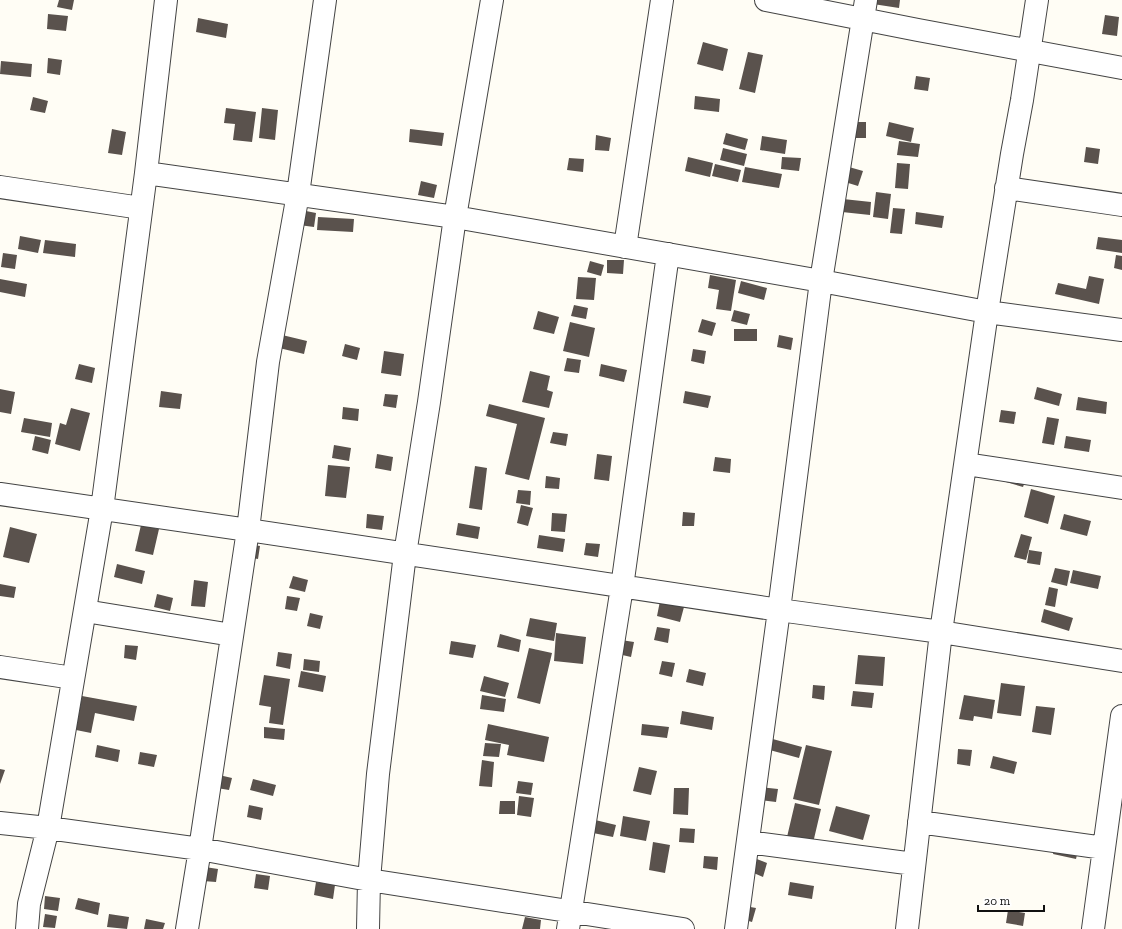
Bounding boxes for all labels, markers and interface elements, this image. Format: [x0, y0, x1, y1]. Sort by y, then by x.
scale bar [978, 887, 1044, 913]
text: 20 m [984, 894, 1011, 908]

